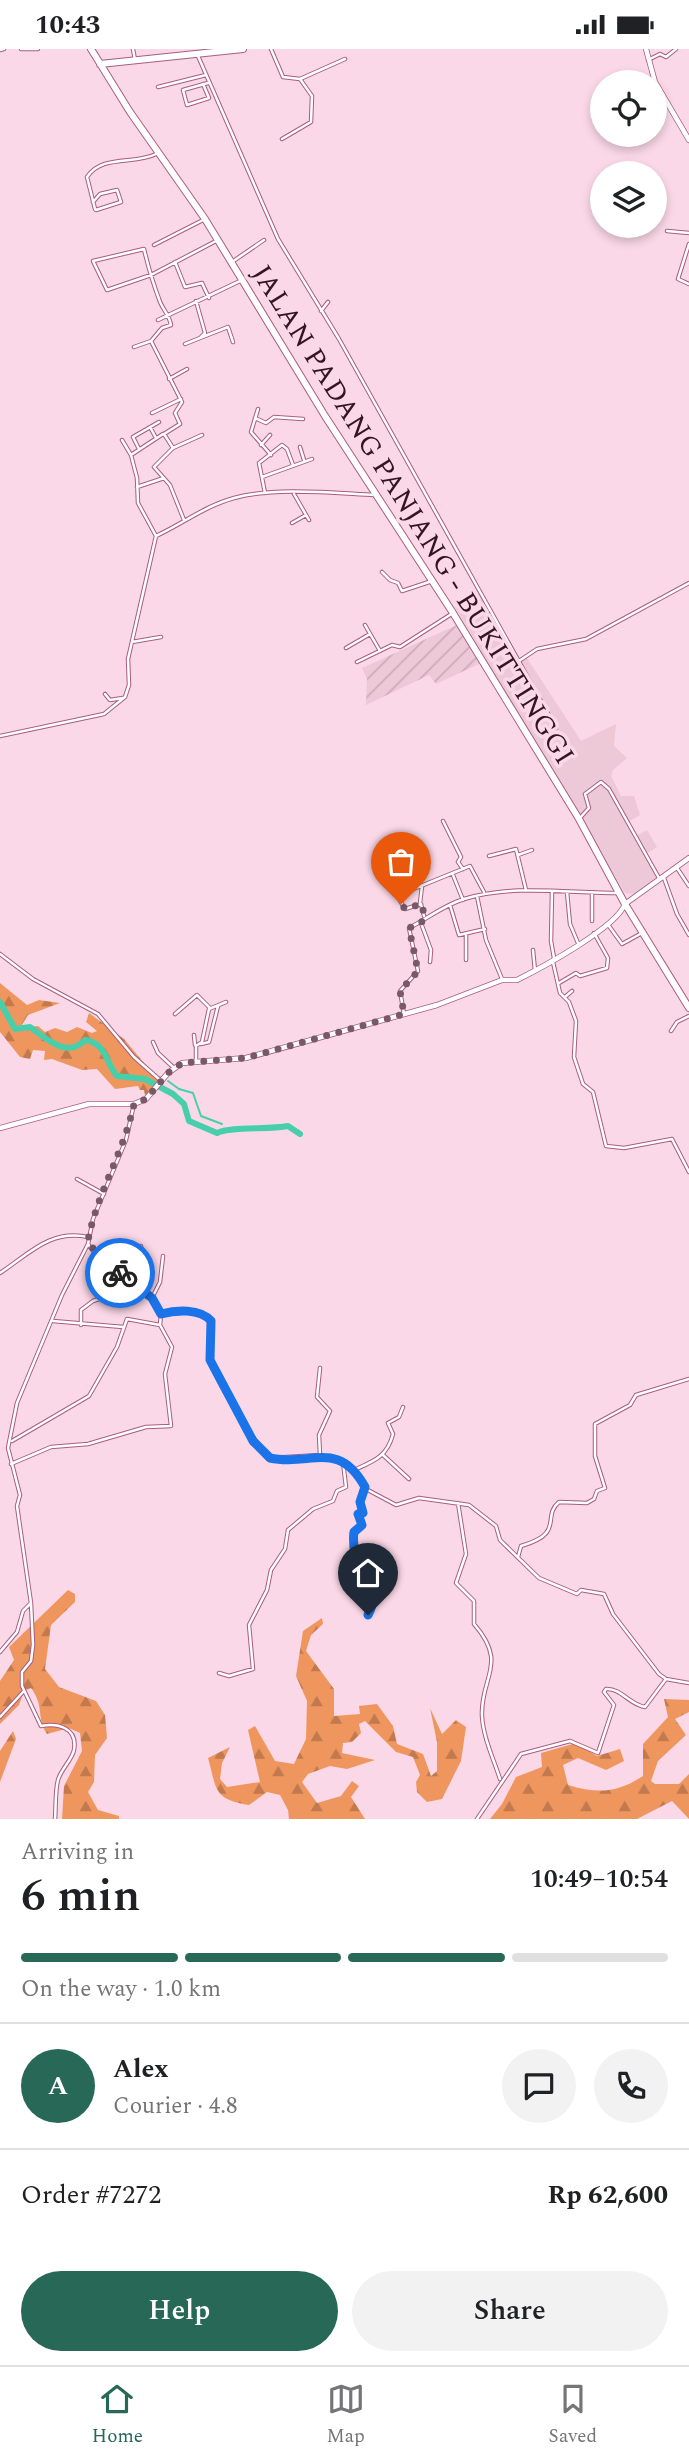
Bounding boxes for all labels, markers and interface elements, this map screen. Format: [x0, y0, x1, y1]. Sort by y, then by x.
text: 10:43 [35, 5, 100, 45]
map controls [590, 70, 667, 238]
button: locate [590, 70, 667, 147]
button: layers [590, 161, 667, 238]
street label: JALAN PADANG PANJANG - BUKITTINGGI [240, 256, 585, 773]
pin [371, 832, 431, 904]
icon: bag [382, 843, 420, 881]
courier [85, 1238, 155, 1308]
icon: bike [101, 1254, 139, 1292]
pin [338, 1543, 398, 1615]
icon: home [349, 1554, 387, 1592]
text: Arriving in [21, 1835, 134, 1870]
text: 10:49–10:54 [530, 1859, 668, 1899]
text: 6 min [21, 1861, 140, 1931]
text: On the way · 1.0 km [21, 1972, 221, 2007]
text: Alex [113, 2049, 168, 2089]
button: chat [502, 2049, 576, 2123]
button: phone [594, 2049, 668, 2123]
text: A [48, 2066, 68, 2106]
text: Courier · 4.8 [113, 2089, 238, 2124]
text: Order #7272 [21, 2175, 161, 2215]
text: Rp 62,600 [547, 2175, 668, 2215]
button: Help [21, 2271, 338, 2351]
button: Share [352, 2271, 668, 2351]
tab: Home [92, 2380, 143, 2451]
tab: Map [327, 2380, 365, 2451]
tab: Saved [548, 2380, 597, 2451]

